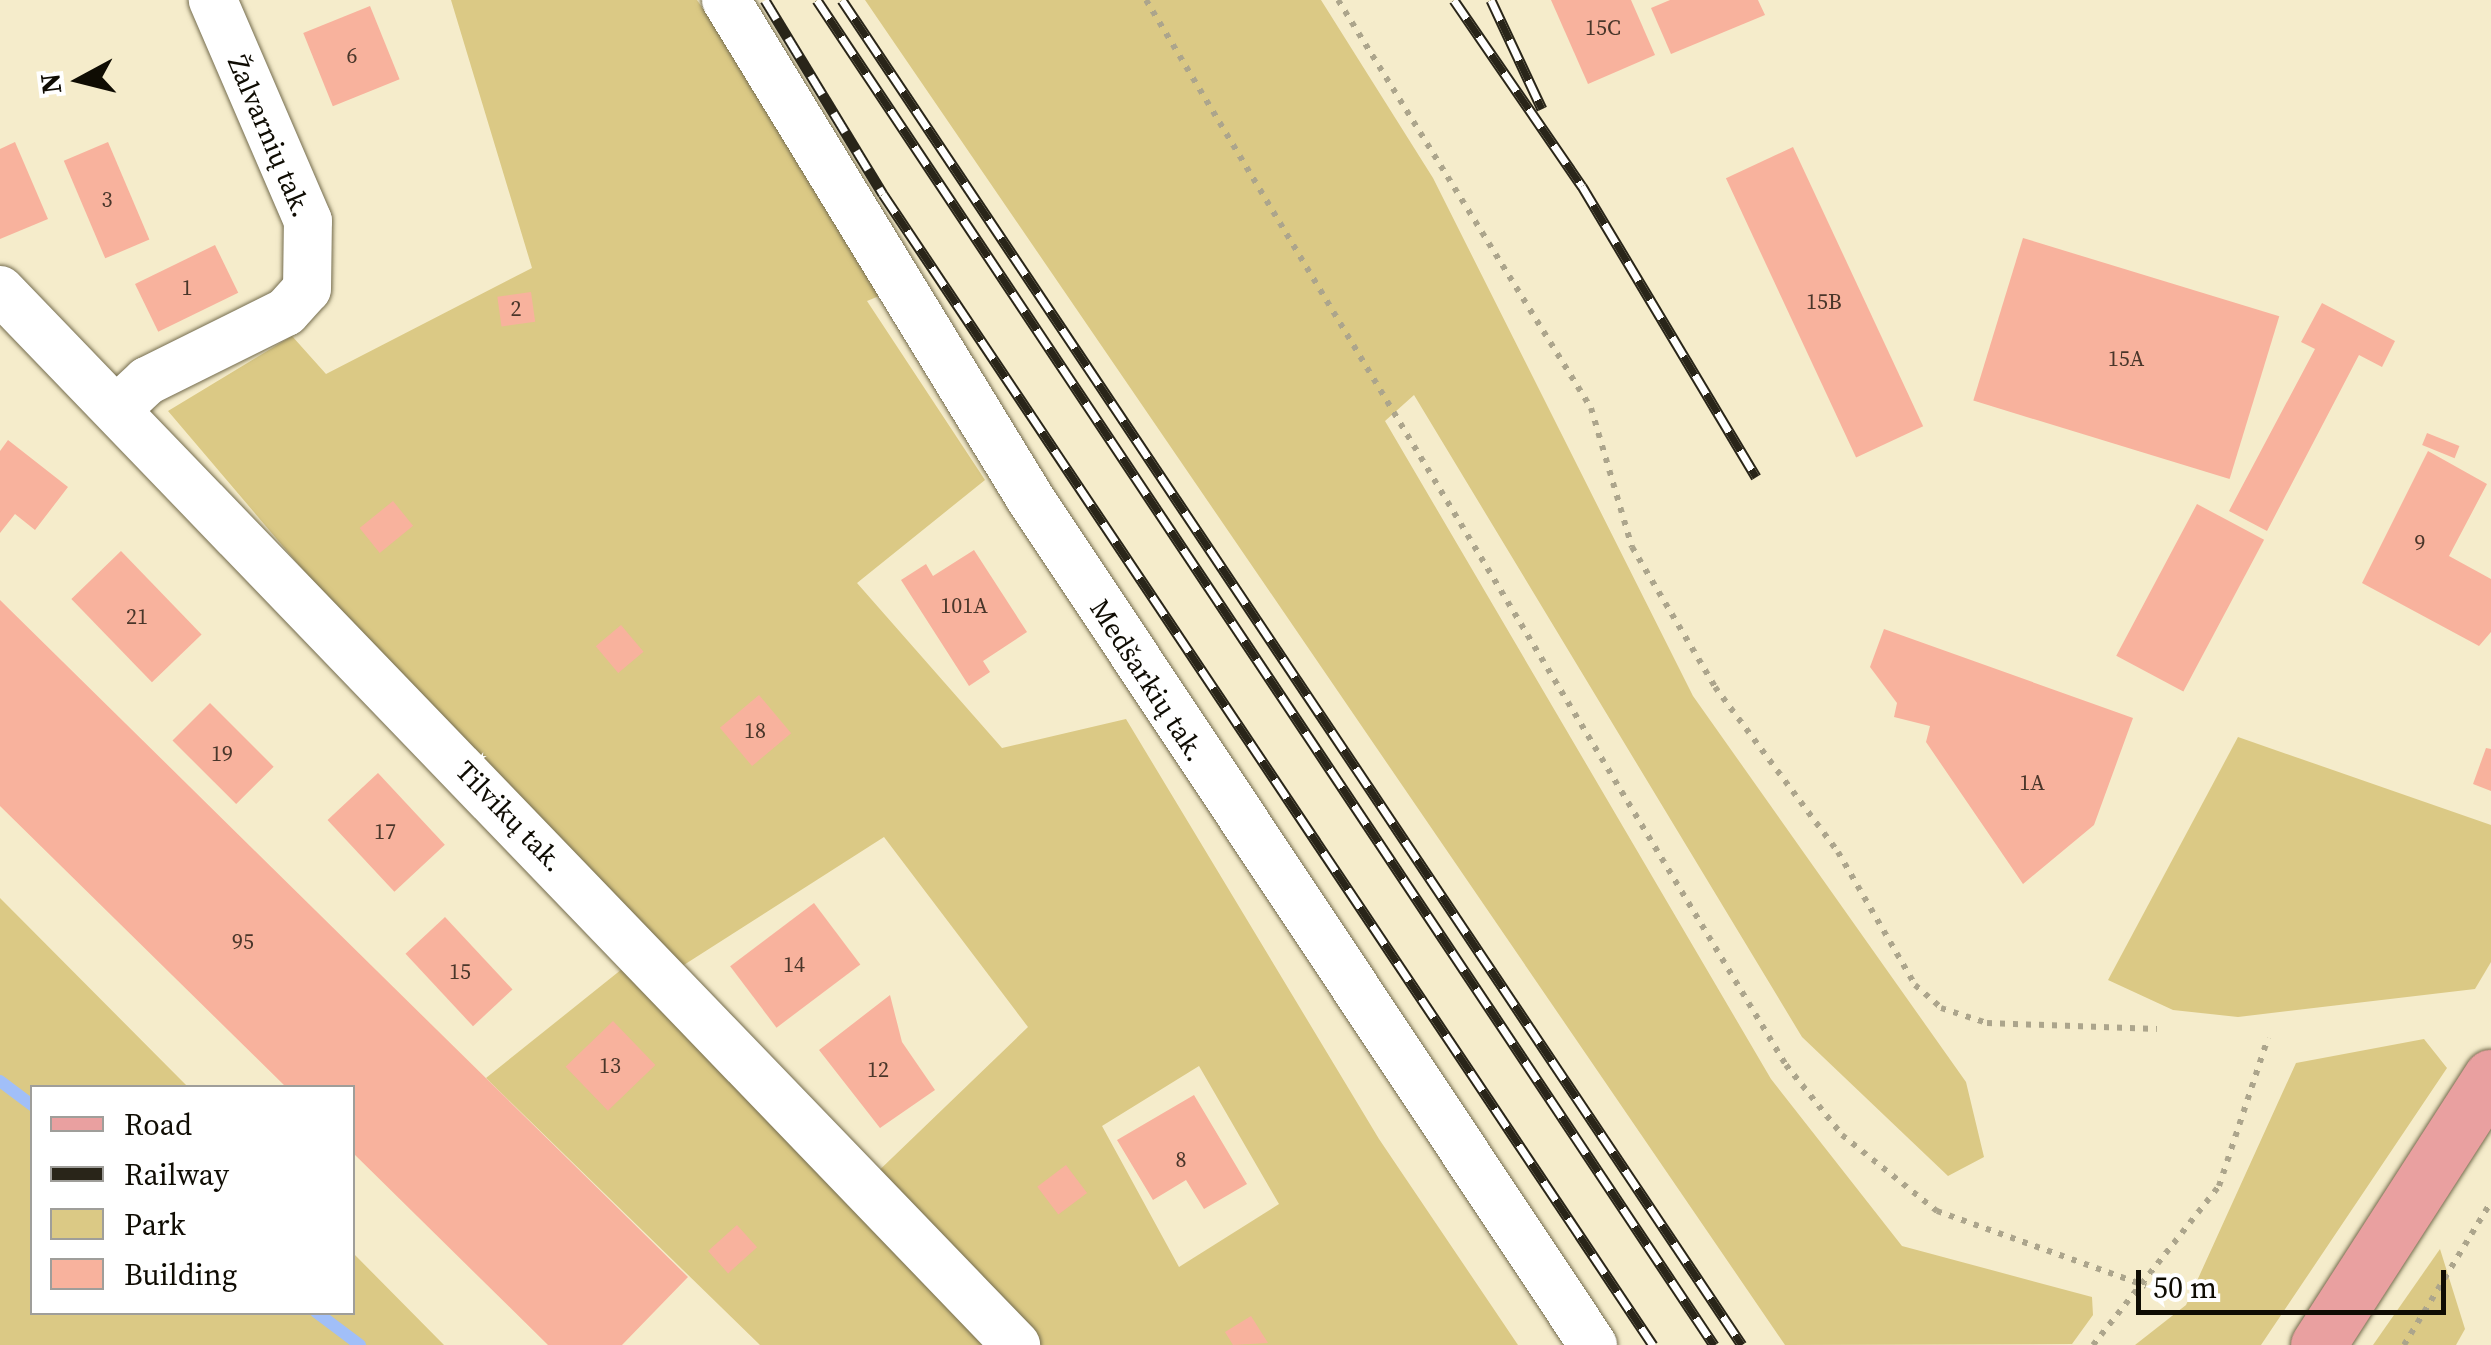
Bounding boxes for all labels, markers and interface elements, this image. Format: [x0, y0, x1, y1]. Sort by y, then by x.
house number: 15C [1585, 15, 1621, 41]
north arrow [30, 30, 130, 130]
house number: 6 [347, 43, 357, 69]
street label: Žalvarnių tak. [221, 50, 319, 222]
text: N [30, 71, 70, 96]
house number: 3 [102, 187, 112, 213]
house number: 1 [182, 275, 192, 301]
house number: 15B [1806, 289, 1842, 315]
house number: 2 [511, 296, 521, 322]
house number: 15A [2108, 346, 2144, 372]
house number: 9 [2415, 530, 2425, 556]
house number: 101A [940, 593, 988, 619]
street label: Medšarkių tak. [1083, 593, 1213, 767]
house number: 21 [126, 604, 148, 630]
house number: 18 [744, 718, 766, 744]
house number: 19 [211, 741, 233, 767]
street label: Tilvikų tak. [449, 754, 571, 878]
house number: 1A [2019, 770, 2045, 796]
house number: 17 [374, 819, 396, 845]
house number: 95 [232, 929, 254, 955]
house number: 14 [783, 952, 805, 978]
house number: 15 [449, 959, 471, 985]
house number: 13 [599, 1053, 621, 1079]
house number: 12 [867, 1057, 889, 1083]
legend [30, 1085, 355, 1315]
text: Road [124, 1104, 192, 1145]
house number: 8 [1176, 1147, 1186, 1173]
text: Railway [124, 1154, 229, 1195]
text: Park [124, 1204, 186, 1245]
scale bar [2141, 1250, 2451, 1312]
text: Building [124, 1254, 237, 1295]
text: 50 m [2153, 1267, 2217, 1308]

